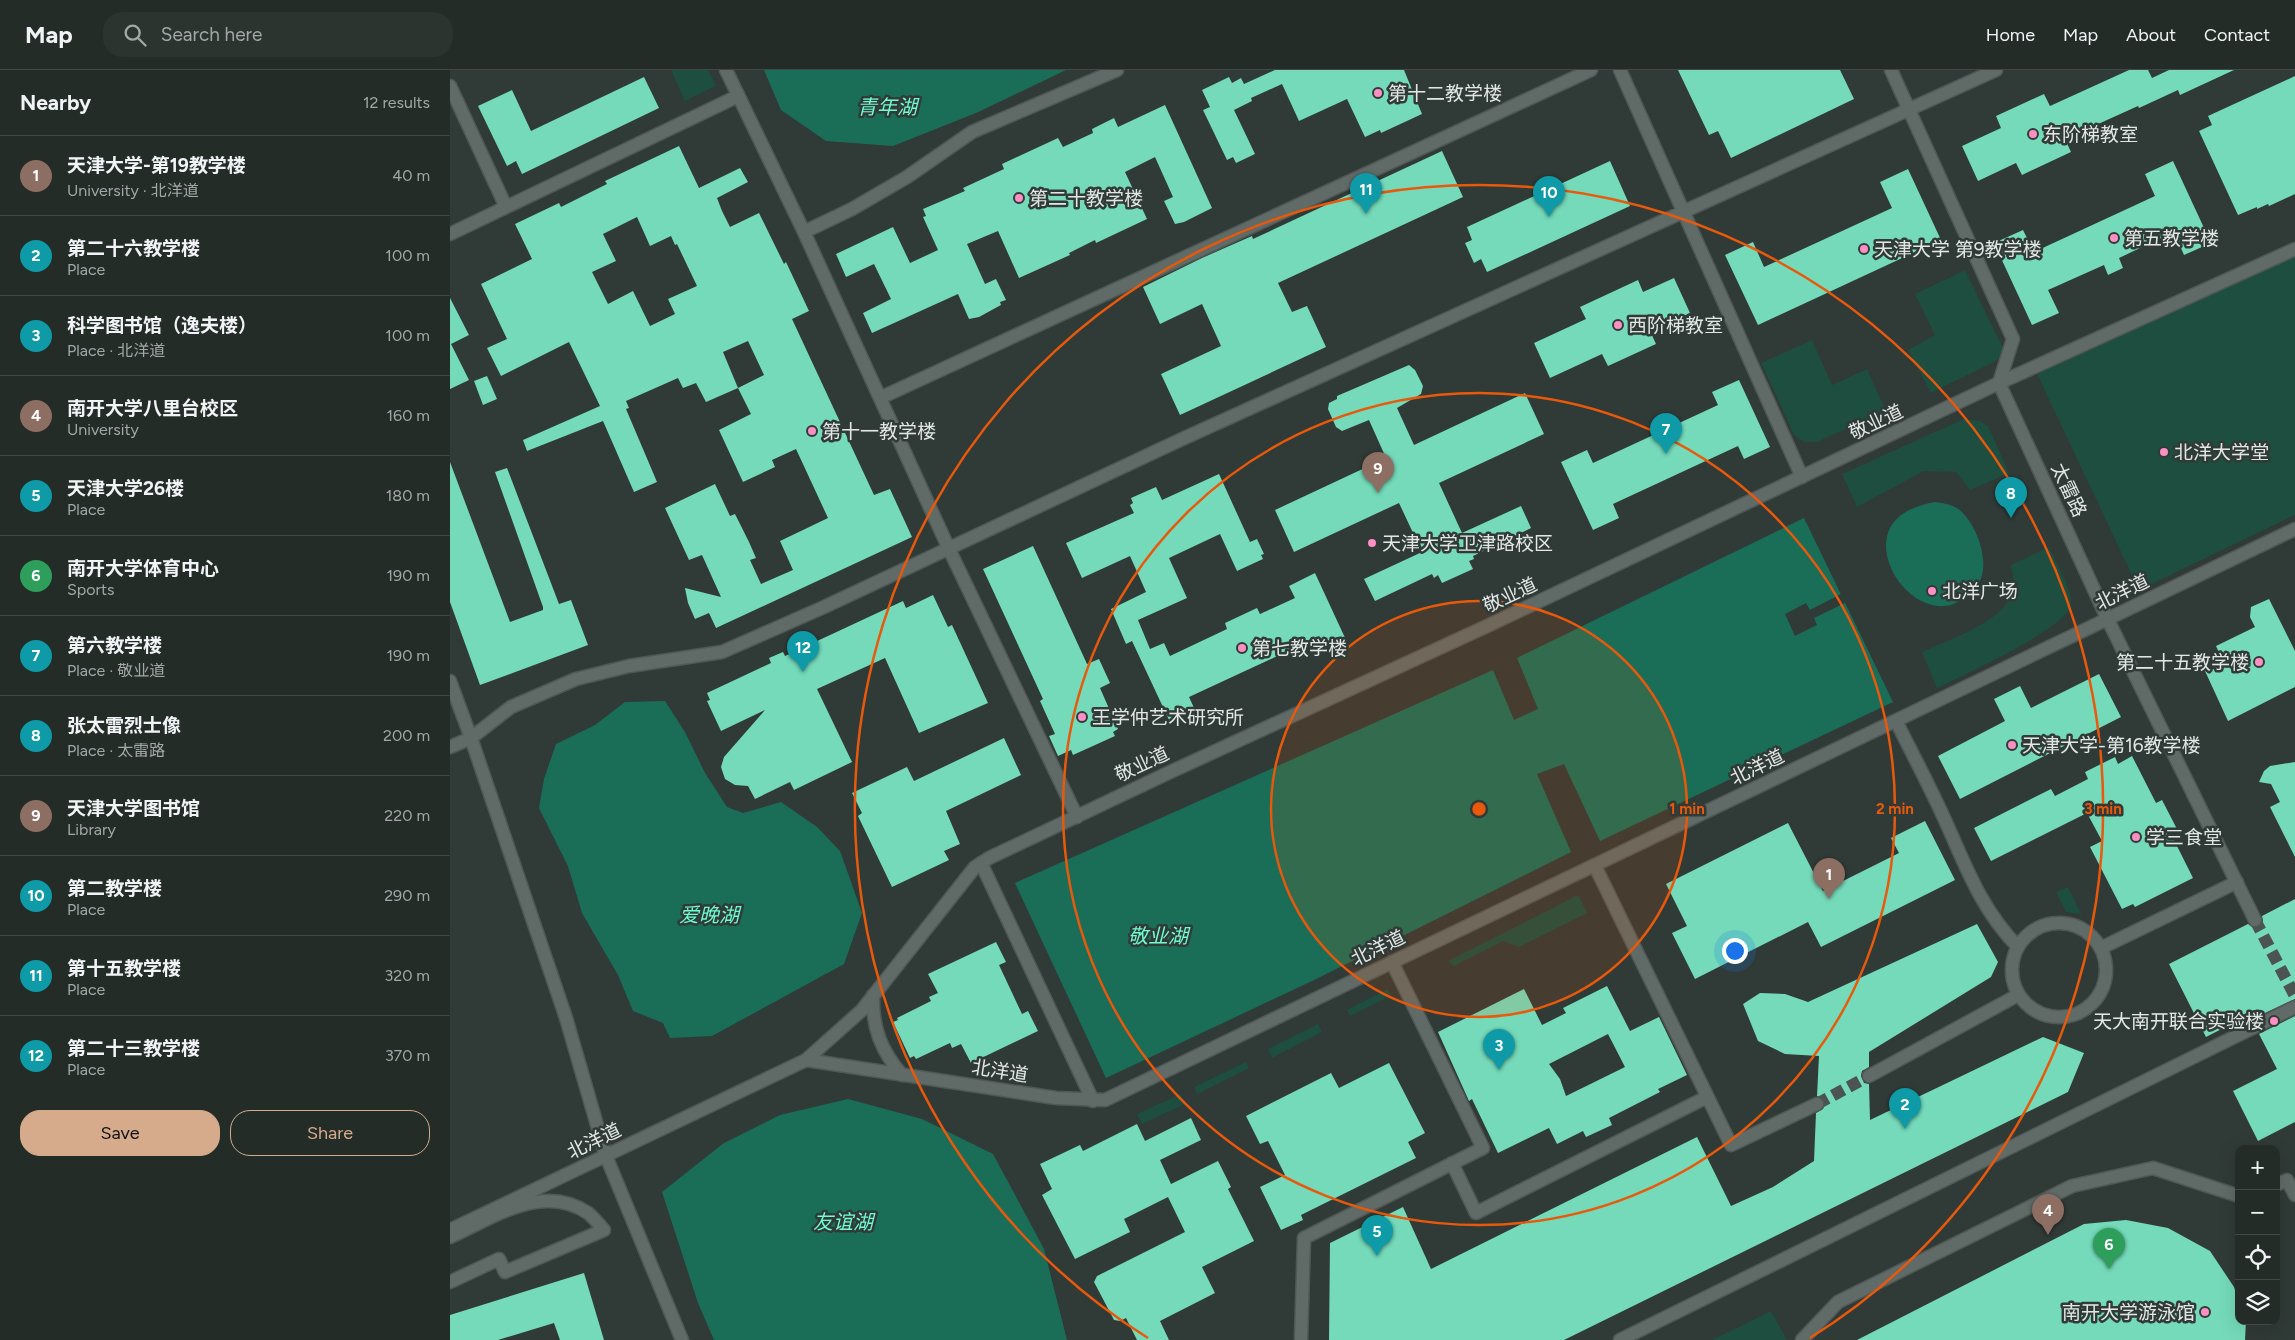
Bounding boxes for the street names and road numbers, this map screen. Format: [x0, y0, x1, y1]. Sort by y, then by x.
street label: 敬业道 [1845, 400, 1907, 444]
street label: 太雷路 [2047, 459, 2091, 521]
street label: 北洋道 [2091, 569, 2153, 615]
street label: 敬业道 [1479, 573, 1541, 617]
street label: 敬业道 [1111, 742, 1173, 786]
street label: 北洋道 [1726, 744, 1788, 790]
street label: 北洋道 [1347, 925, 1409, 971]
street label: 北洋道 [970, 1055, 1030, 1087]
street label: 北洋道 [563, 1118, 625, 1164]

